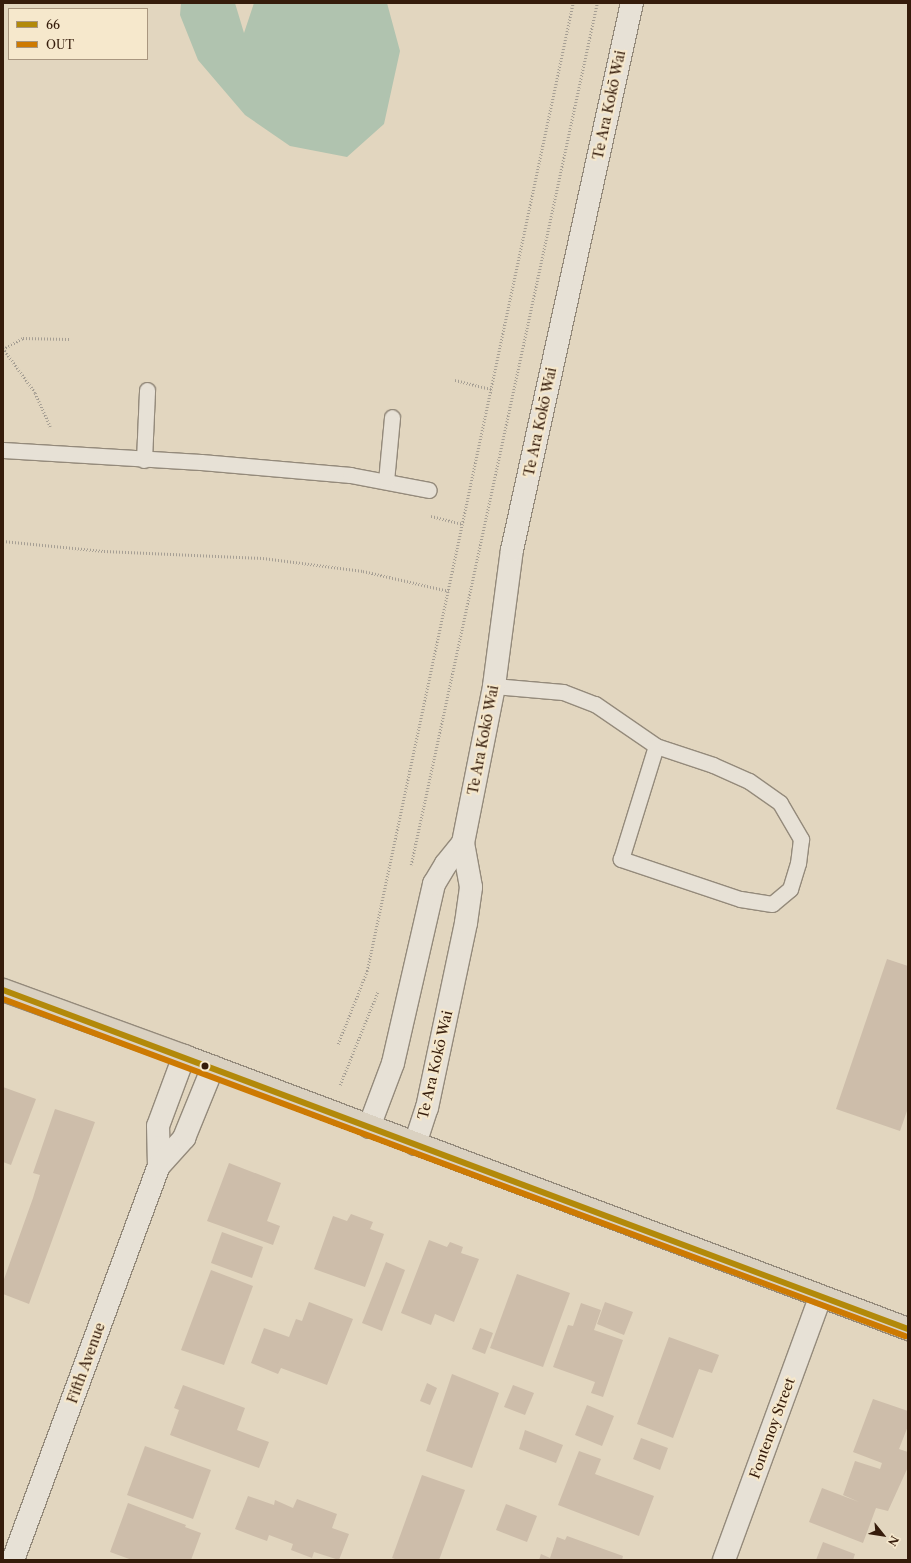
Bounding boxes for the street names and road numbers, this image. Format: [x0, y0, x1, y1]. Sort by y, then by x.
street label: Te Ara Kokō Wai [589, 48, 629, 162]
street label: Te Ara Kokō Wai [520, 365, 560, 479]
street label: Te Ara Kokō Wai [464, 683, 502, 797]
street label: Te Ara Kokō Wai [414, 1008, 456, 1122]
street label: Fifth Avenue [64, 1320, 108, 1406]
street label: Fontenoy Street [746, 1375, 798, 1481]

